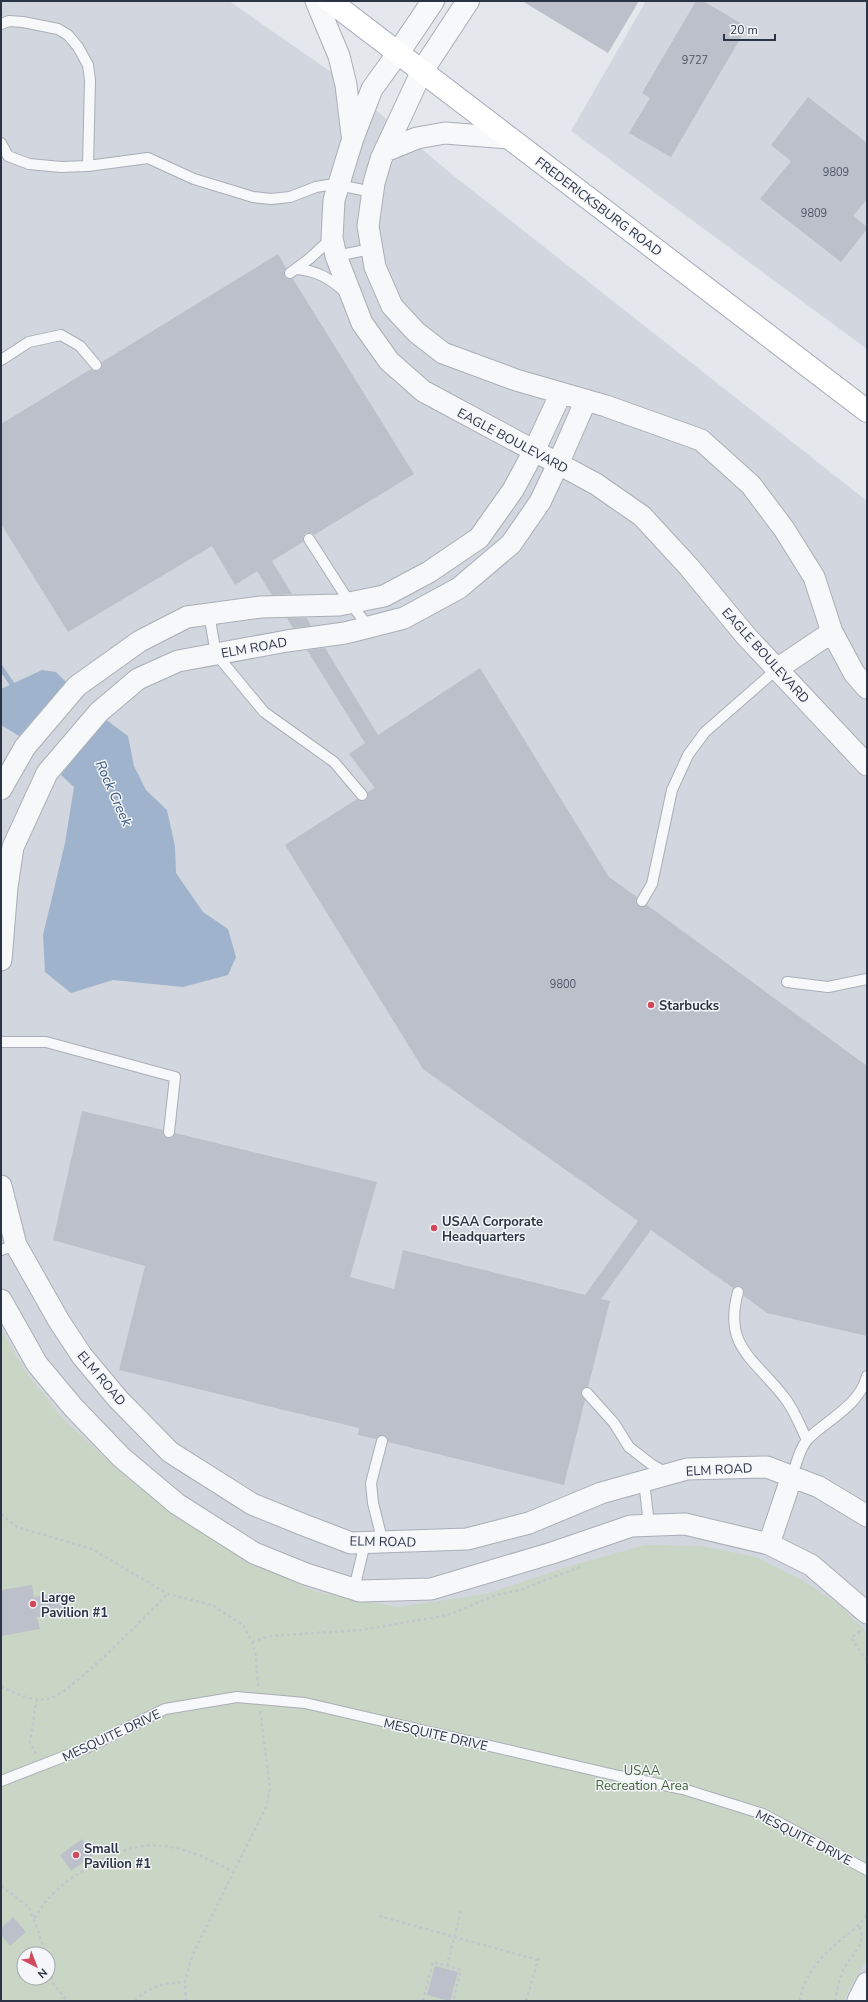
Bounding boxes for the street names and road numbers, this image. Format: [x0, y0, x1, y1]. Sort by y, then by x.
street label: FREDERICKSBURG ROAD [531, 153, 665, 260]
street label: EAGLE BOULEVARD [454, 404, 571, 478]
street label: EAGLE BOULEVARD [717, 604, 813, 707]
street label: ELM ROAD [220, 633, 289, 663]
street label: ELM ROAD [73, 1347, 130, 1410]
street label: ELM ROAD [685, 1459, 753, 1481]
street label: ELM ROAD [349, 1532, 416, 1552]
street label: MESQUITE DRIVE [59, 1705, 163, 1767]
street label: MESQUITE DRIVE [382, 1714, 490, 1756]
street label: MESQUITE DRIVE [752, 1806, 855, 1870]

